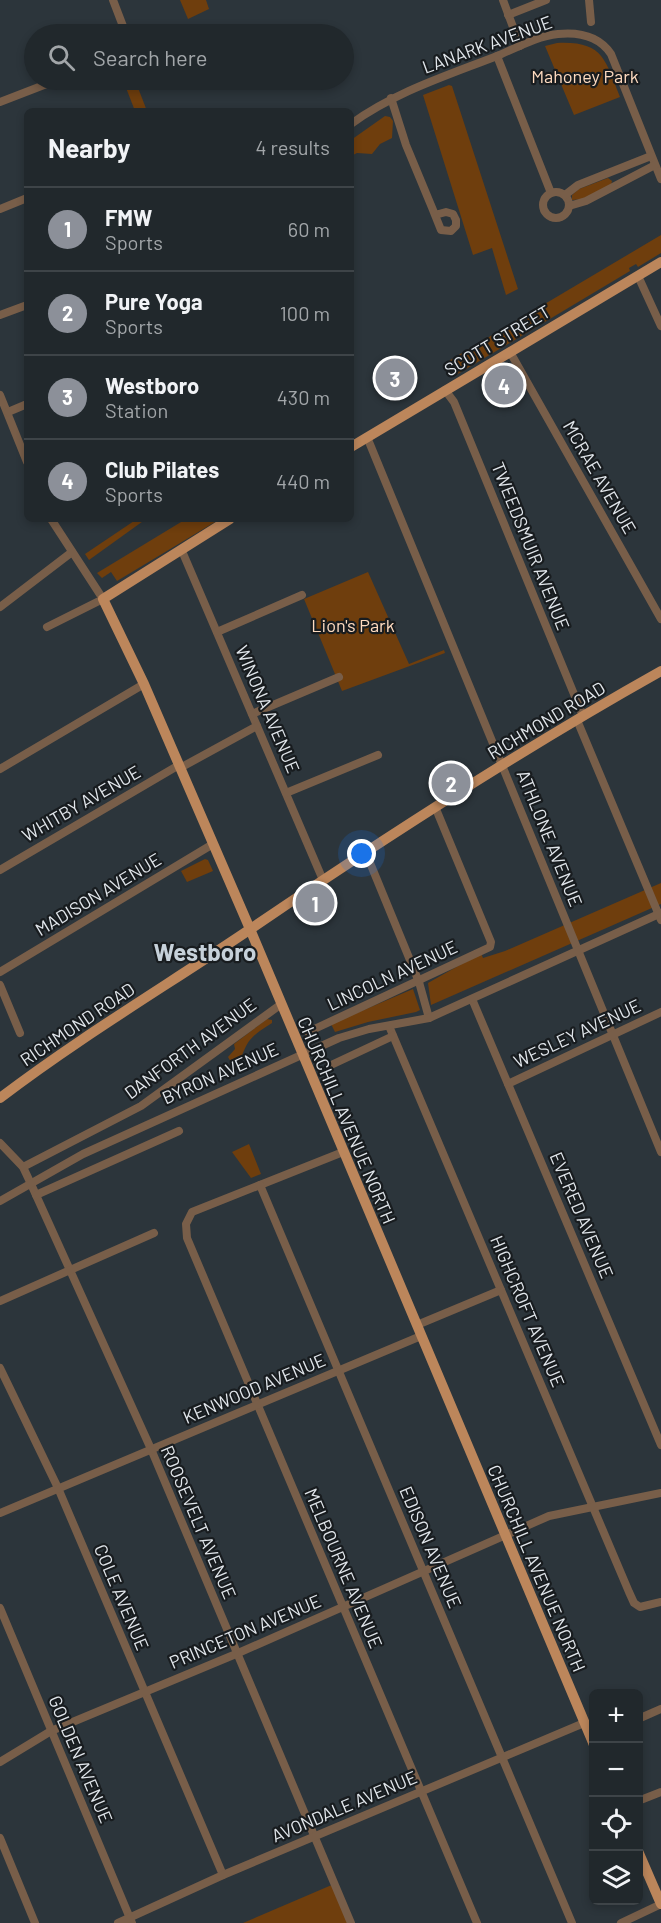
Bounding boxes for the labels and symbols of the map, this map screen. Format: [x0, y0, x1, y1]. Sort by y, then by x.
street label: LANARK AVENUE [419, 10, 555, 78]
park label: Mahoney Park [531, 65, 639, 87]
street label: SCOTT STREET [440, 300, 554, 380]
pin: 3 [376, 356, 414, 400]
pin: 4 [484, 362, 524, 408]
street label: MCRAE AVENUE [559, 417, 641, 537]
street label: TWEEDSMUIR AVENUE [487, 459, 575, 633]
park label: Lion's Park [311, 614, 395, 636]
street label: WINONA AVENUE [231, 642, 305, 776]
street label: RICHMOND ROAD [483, 676, 609, 764]
street label: WHITBY AVENUE [18, 760, 144, 846]
pin: 2 [432, 760, 470, 806]
street label: ATHLONE AVENUE [513, 766, 587, 910]
your location [347, 839, 376, 868]
street label: MADISON AVENUE [31, 848, 165, 940]
pin: 1 [296, 880, 334, 926]
street label: LINCOLN AVENUE [323, 935, 461, 1015]
district label: Westboro [154, 937, 256, 966]
street label: RICHMOND ROAD [16, 978, 138, 1070]
street label: DANFORTH AVENUE [120, 993, 260, 1103]
street label: WESLEY AVENUE [510, 994, 644, 1072]
street label: CHURCHILL AVENUE NORTH [293, 1013, 401, 1227]
street label: BYRON AVENUE [158, 1037, 282, 1109]
street label: EVERED AVENUE [545, 1149, 619, 1281]
street label: HIGHCROFT AVENUE [486, 1232, 570, 1390]
street label: KENWOOD AVENUE [179, 1348, 329, 1428]
street label: ROOSEVELT AVENUE [157, 1442, 241, 1602]
street label: CHURCHILL AVENUE NORTH [483, 1461, 591, 1675]
street label: EDISON AVENUE [395, 1483, 467, 1611]
street label: MELBOURNE AVENUE [300, 1485, 388, 1651]
street label: COLE AVENUE [90, 1541, 154, 1653]
street label: PRINCETON AVENUE [166, 1589, 324, 1673]
street label: GOLDEN AVENUE [44, 1692, 118, 1826]
street label: AVONDALE AVENUE [268, 1765, 420, 1847]

